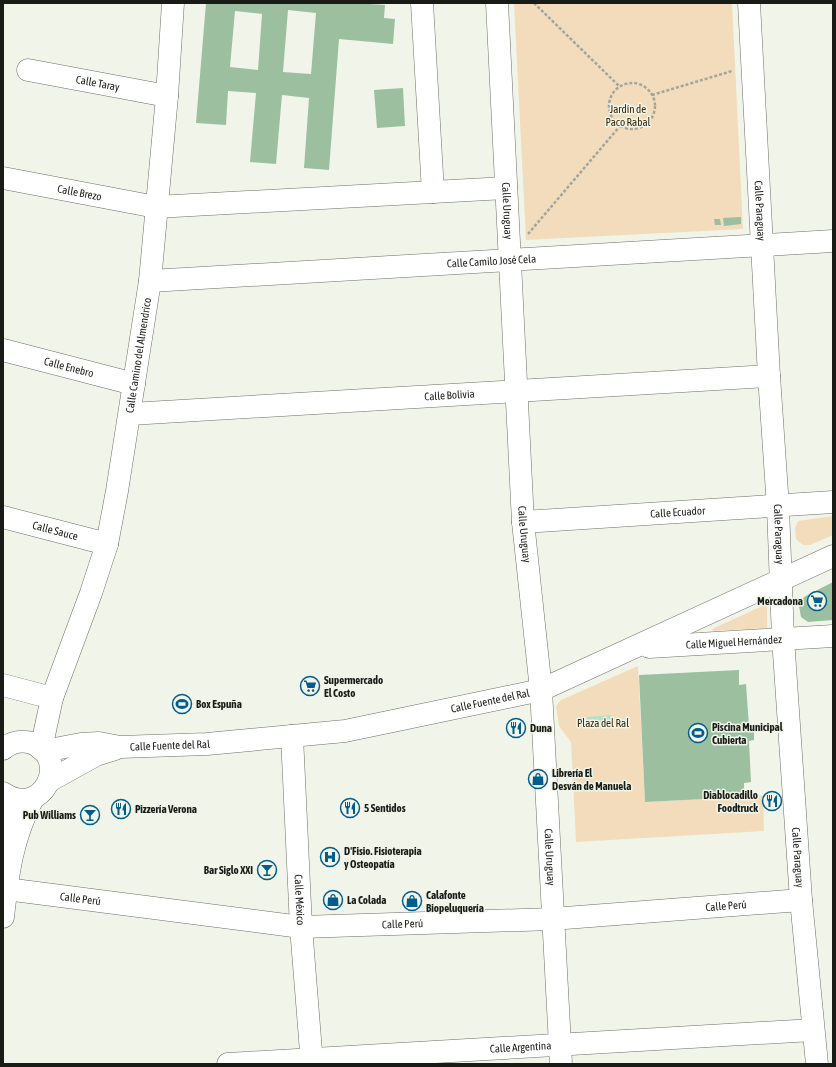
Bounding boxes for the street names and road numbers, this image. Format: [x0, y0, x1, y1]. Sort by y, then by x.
street label: Calle Taray [75, 73, 121, 93]
street label: Calle Paraguay [753, 180, 768, 242]
street label: Calle Brezo [56, 182, 103, 203]
street label: Calle Uruguay [500, 182, 515, 240]
street label: Calle Camilo José Cela [446, 252, 536, 270]
street label: Calle Camino del Almendrico [123, 297, 153, 414]
street label: Calle Enebro [43, 355, 95, 379]
street label: Calle Bolivia [424, 388, 475, 402]
street label: Calle Paraguay [772, 503, 786, 565]
street label: Calle Ecuador [650, 504, 706, 520]
street label: Calle Uruguay [516, 505, 533, 564]
street label: Calle Sauce [31, 519, 79, 542]
street label: Calle Miguel Hernández [685, 633, 782, 651]
street label: Calle Fuente del Ral [450, 687, 531, 715]
street label: Calle Fuente del Ral [130, 738, 211, 753]
street label: Calle Paraguay [790, 827, 806, 889]
street label: Calle Uruguay [542, 828, 557, 886]
street label: Calle México [293, 874, 307, 925]
street label: Calle Perú [59, 890, 102, 907]
street label: Calle Perú [705, 898, 747, 913]
street label: Calle Perú [382, 917, 423, 930]
street label: Calle Argentina [489, 1039, 552, 1055]

